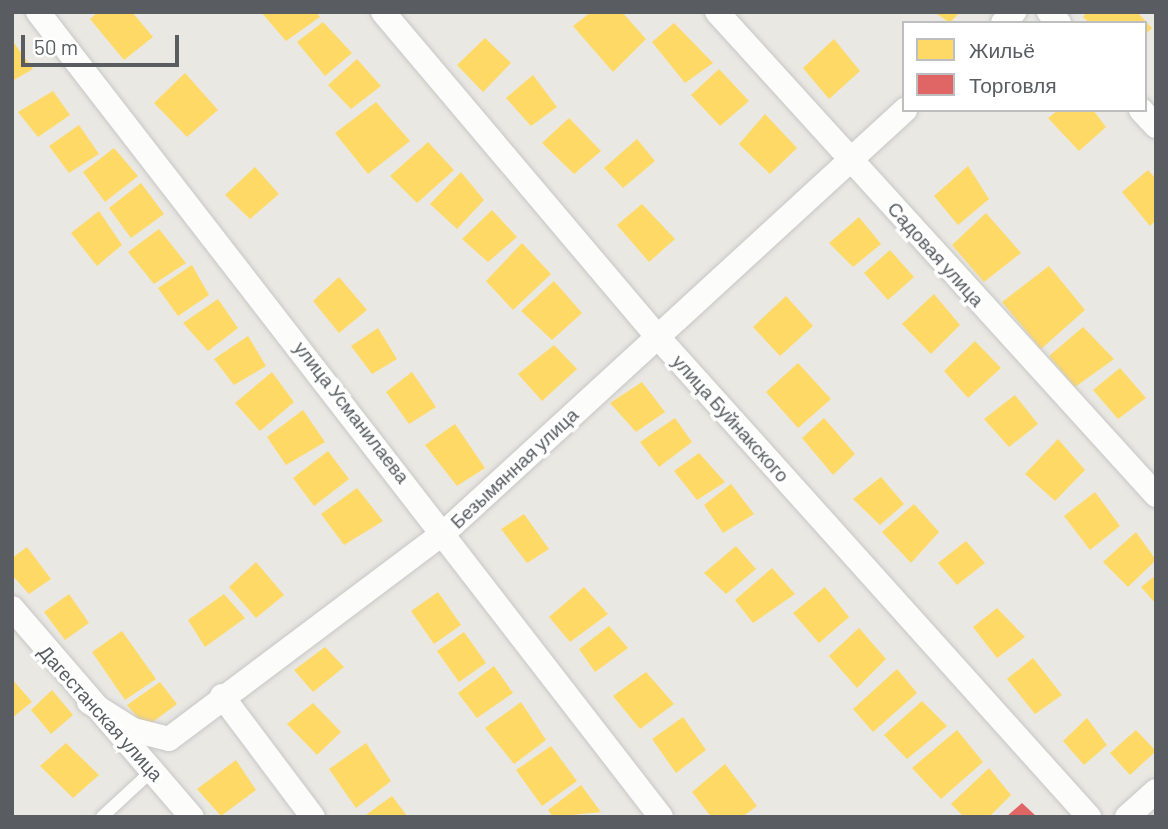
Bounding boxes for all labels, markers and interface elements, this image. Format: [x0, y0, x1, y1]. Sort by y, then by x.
scale bar [24, 21, 182, 65]
legend [902, 21, 1147, 112]
text: 50 m [34, 34, 78, 59]
text: Жильё [969, 37, 1035, 62]
text: Торговля [969, 72, 1057, 97]
street label: Садовая улица [883, 197, 989, 311]
street label: улица Усманилаева [290, 337, 414, 487]
street label: улица Буйнакского [668, 350, 794, 486]
street label: Безымянная улица [445, 403, 583, 533]
street label: Дагестанская улица [34, 640, 168, 786]

